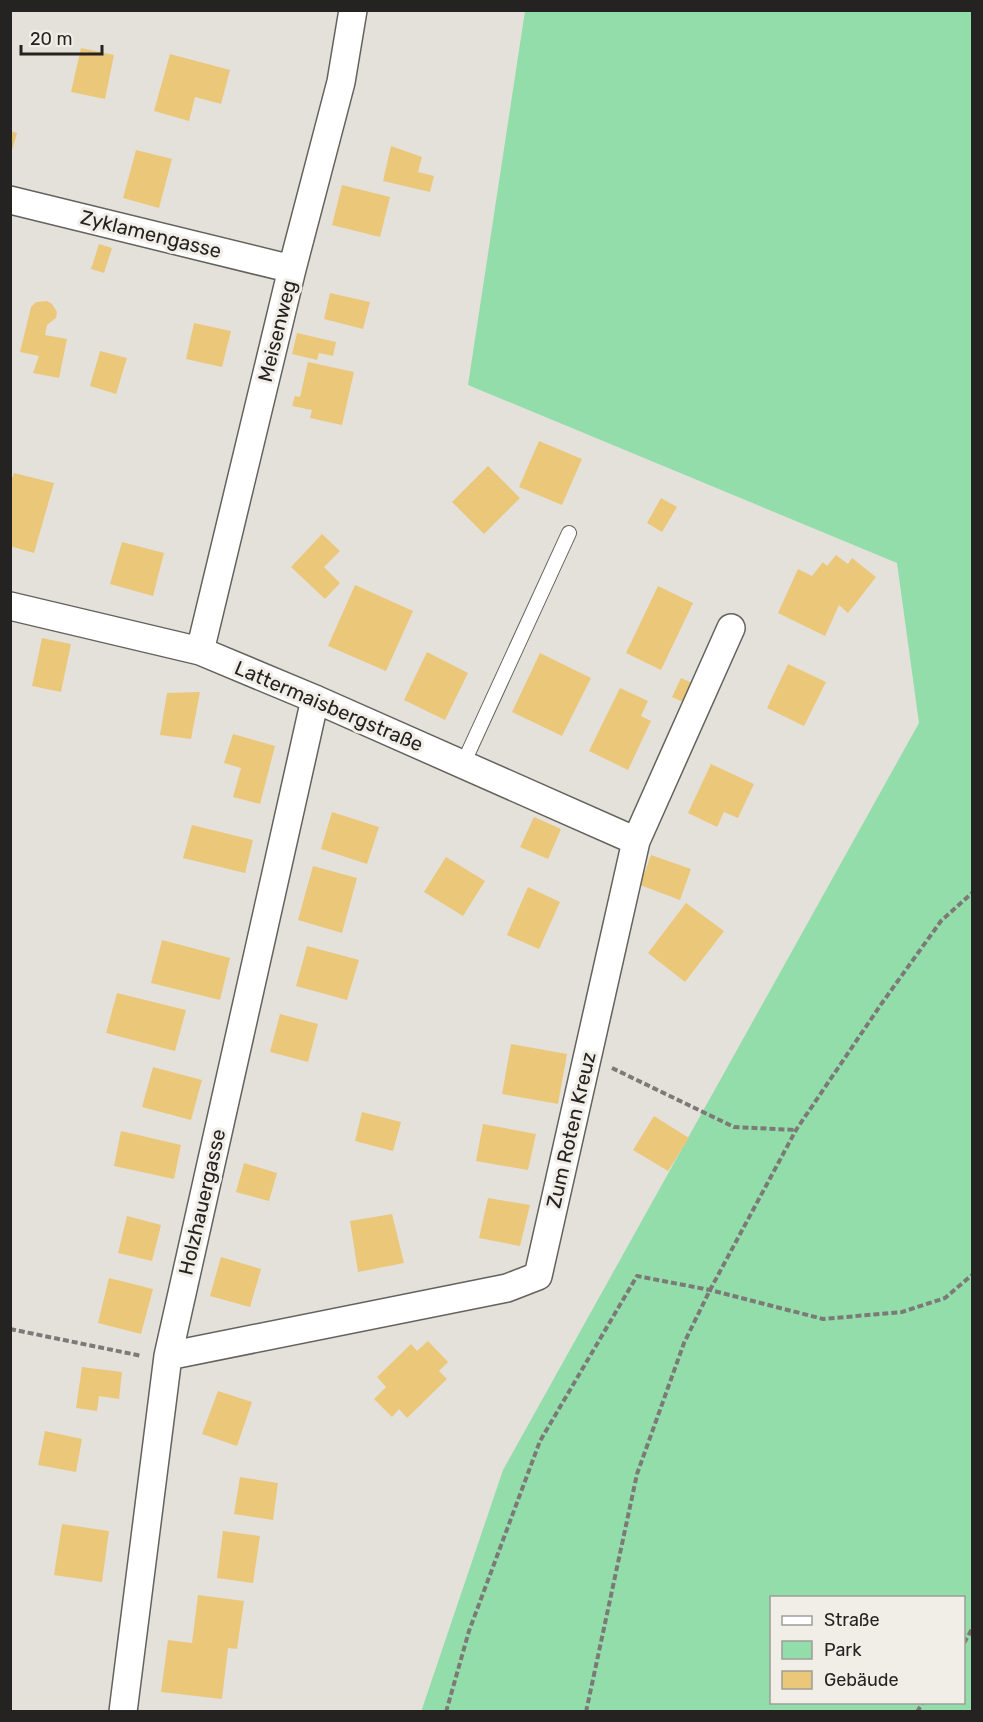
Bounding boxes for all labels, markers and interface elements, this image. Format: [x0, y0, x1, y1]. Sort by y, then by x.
scale bar [21, 18, 102, 56]
text: 20 m [30, 28, 72, 50]
street label: Zyklamengasse [78, 205, 224, 263]
street label: Meisenweg [253, 278, 301, 384]
street label: Lattermaisbergstraße [231, 655, 427, 757]
street label: Zum Roten Kreuz [541, 1050, 601, 1210]
street label: Holzhauergasse [174, 1127, 230, 1277]
legend [770, 1596, 965, 1704]
text: Straße [824, 1609, 880, 1631]
text: Park [824, 1639, 862, 1661]
text: Gebäude [824, 1669, 899, 1691]

